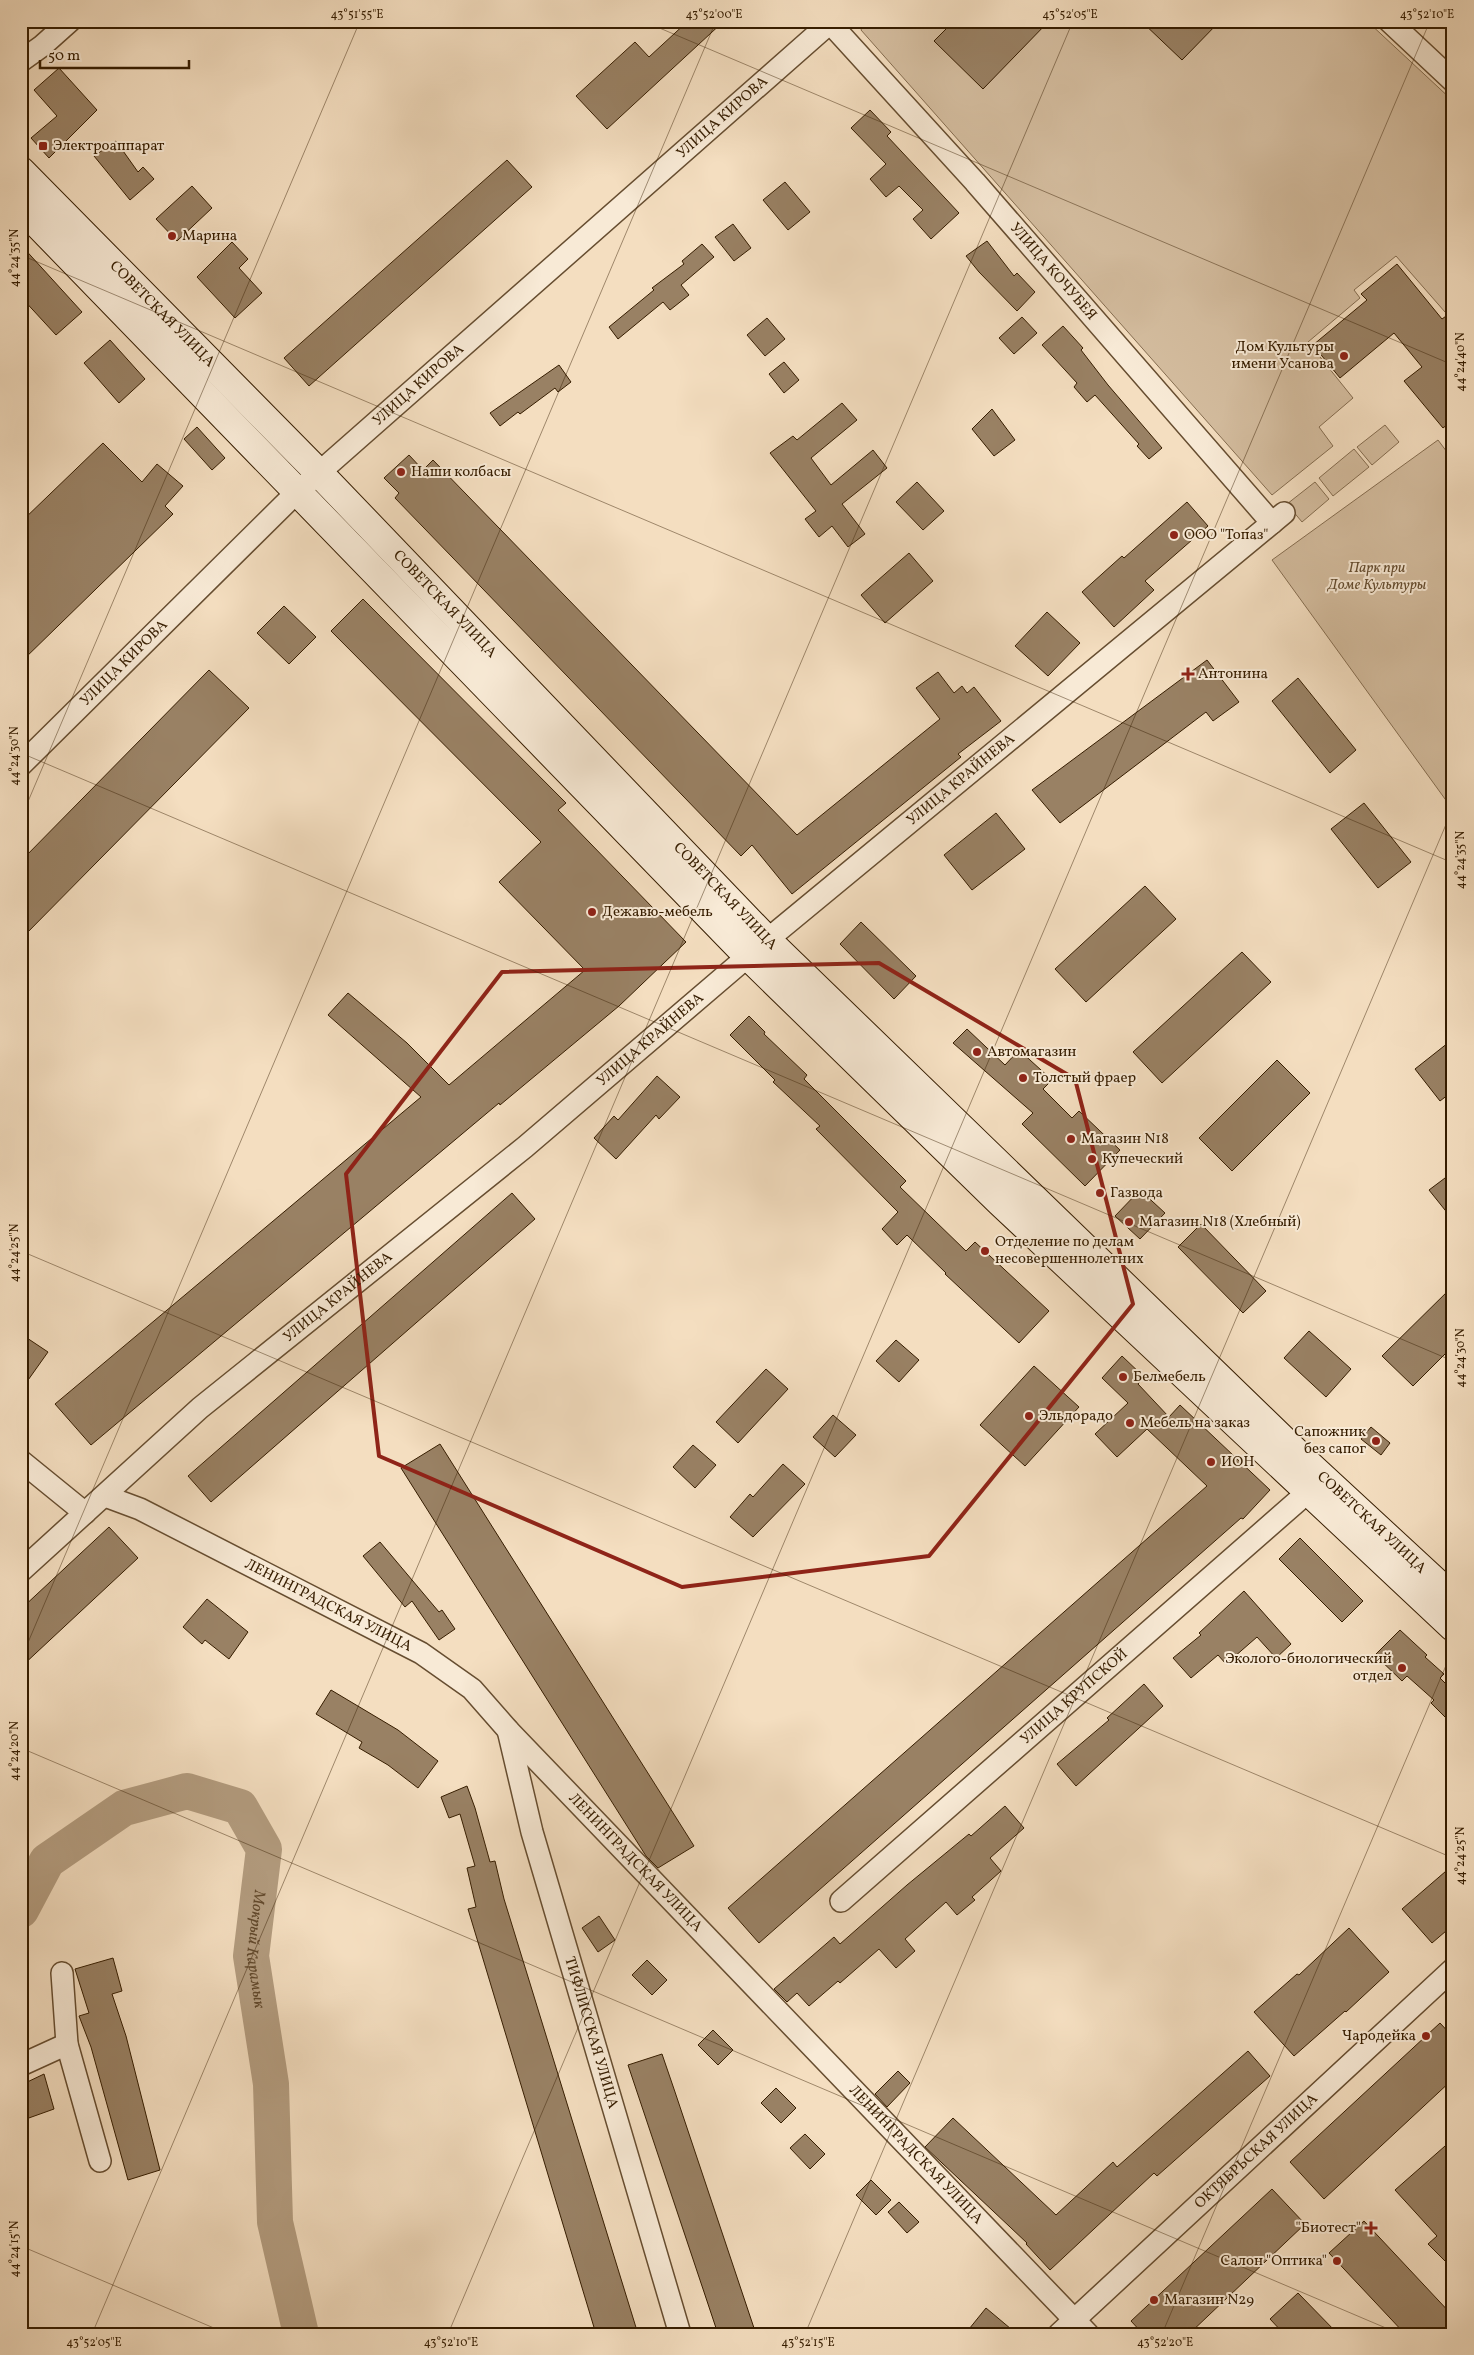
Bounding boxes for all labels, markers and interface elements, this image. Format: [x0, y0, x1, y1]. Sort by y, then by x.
text: 43°51'55"E [330, 7, 384, 23]
text: 43°52'00"E [685, 7, 743, 23]
text: 43°52'05"E [1042, 7, 1098, 23]
text: 43°52'10"E [1400, 7, 1454, 23]
scale bar [40, 38, 189, 70]
text: 50 m [48, 46, 80, 67]
street label: УЛИЦА КИРОВА [672, 71, 773, 164]
place label: Электроаппарат [53, 136, 165, 157]
marker: Электроаппарат [37, 140, 49, 152]
street label: УЛИЦА КОЧУБЕЯ [1005, 218, 1102, 325]
place label: Марина [182, 226, 237, 247]
text: 44°24'35"N [7, 229, 23, 287]
marker: Марина [166, 230, 178, 242]
street label: СОВЕТСКАЯ УЛИЦА [105, 256, 220, 372]
text: 44°24'40"N [1453, 332, 1469, 392]
place label: Дом Культуры имени Усанова [1232, 337, 1334, 375]
street label: УЛИЦА КИРОВА [368, 339, 469, 431]
marker: Дом Культуры имени Усанова [1338, 350, 1350, 362]
place label: Наши колбасы [411, 462, 511, 483]
marker: Наши колбасы [395, 466, 407, 478]
place label: ООО "Топаз" [1184, 525, 1268, 546]
marker: ООО "Топаз" [1168, 529, 1180, 541]
street label: СОВЕТСКАЯ УЛИЦА [388, 546, 502, 663]
park label: Парк при Доме Культуры [1327, 558, 1427, 596]
street label: УЛИЦА КИРОВА [76, 615, 173, 711]
place label: Антонина [1198, 664, 1268, 685]
marker: Антонина [1182, 668, 1194, 680]
text: 44°24'30"N [7, 726, 23, 786]
street label: УЛИЦА КРАЙНЕВА [902, 729, 1020, 831]
text: 44°24'35"N [1453, 831, 1469, 889]
street label: СОВЕТСКАЯ УЛИЦА [668, 838, 782, 955]
place label: Дежавю-мебель [602, 902, 713, 923]
marker: Дежавю-мебель [586, 906, 598, 918]
street label: УЛИЦА КРАЙНЕВА [592, 988, 709, 1091]
place label: Автомагазин [987, 1042, 1076, 1063]
marker: Автомагазин [971, 1046, 983, 1058]
place label: Толстый фраер [1033, 1068, 1136, 1089]
marker: Толстый фраер [1017, 1072, 1029, 1084]
place label: Магазин N18 [1081, 1129, 1169, 1150]
marker: Магазин N18 [1065, 1133, 1077, 1145]
place label: Купеческий [1102, 1149, 1183, 1170]
marker: Купеческий [1086, 1153, 1098, 1165]
place label: Газвода [1110, 1183, 1163, 1204]
marker: Газвода [1094, 1187, 1106, 1199]
place label: Магазин N18 (Хлебный) [1139, 1212, 1301, 1233]
marker: Магазин N18 (Хлебный) [1123, 1216, 1135, 1228]
text: 44°24'25"N [7, 1224, 23, 1282]
place label: Отделение по делам несовершеннолетних [995, 1232, 1144, 1270]
marker: Отделение по делам несовершеннолетних [979, 1245, 991, 1257]
street label: УЛИЦА КРАЙНЕВА [279, 1247, 397, 1348]
text: 44°24'30"N [1453, 1328, 1469, 1388]
place label: Белмебель [1133, 1367, 1206, 1388]
marker: Белмебель [1117, 1371, 1129, 1383]
place label: Эльдорадо [1039, 1406, 1113, 1427]
marker: Эльдорадо [1023, 1410, 1035, 1422]
place label: Мебель на заказ [1140, 1413, 1250, 1434]
marker: Мебель на заказ [1124, 1417, 1136, 1429]
place label: Сапожник без сапог [1294, 1422, 1366, 1460]
marker: Сапожник без сапог [1370, 1435, 1382, 1447]
place label: ИОН [1221, 1452, 1255, 1473]
marker: ИОН [1205, 1456, 1217, 1468]
street label: СОВЕТСКАЯ УЛИЦА [1312, 1467, 1431, 1579]
street label: ЛЕНИНГРАДСКАЯ УЛИЦА [241, 1554, 416, 1657]
street label: УЛИЦА КРУПСКОЙ [1016, 1644, 1132, 1750]
place label: Эколого-биологический отдел [1225, 1649, 1392, 1687]
marker: Эколого-биологический отдел [1396, 1662, 1408, 1674]
text: 44°24'20"N [7, 1721, 23, 1781]
street label: ЛЕНИНГРАДСКАЯ УЛИЦА [564, 1788, 708, 1937]
text: 44°24'25"N [1453, 1827, 1469, 1885]
water label: Мокрый Карамык [240, 1888, 270, 2010]
street label: ТИФЛИССКАЯ УЛИЦА [559, 1954, 624, 2112]
place label: Чародейка [1342, 2026, 1416, 2047]
marker: Чародейка [1420, 2030, 1432, 2042]
street label: ЛЕНИНГРАДСКАЯ УЛИЦА [844, 2081, 988, 2229]
street label: ОКТЯБРЬСКАЯ УЛИЦА [1190, 2088, 1323, 2214]
place label: "Биотест" [1296, 2218, 1361, 2239]
text: 44°24'15"N [7, 2220, 23, 2278]
marker: "Биотест" [1365, 2222, 1377, 2234]
place label: Салон "Оптика" [1220, 2251, 1327, 2272]
marker: Салон "Оптика" [1331, 2255, 1343, 2267]
place label: Магазин N29 [1164, 2290, 1254, 2311]
marker: Магазин N29 [1148, 2294, 1160, 2306]
text: 43°52'05"E [66, 2335, 122, 2351]
text: 43°52'10"E [424, 2335, 478, 2351]
text: 43°52'15"E [781, 2335, 835, 2351]
text: 43°52'20"E [1137, 2335, 1193, 2351]

